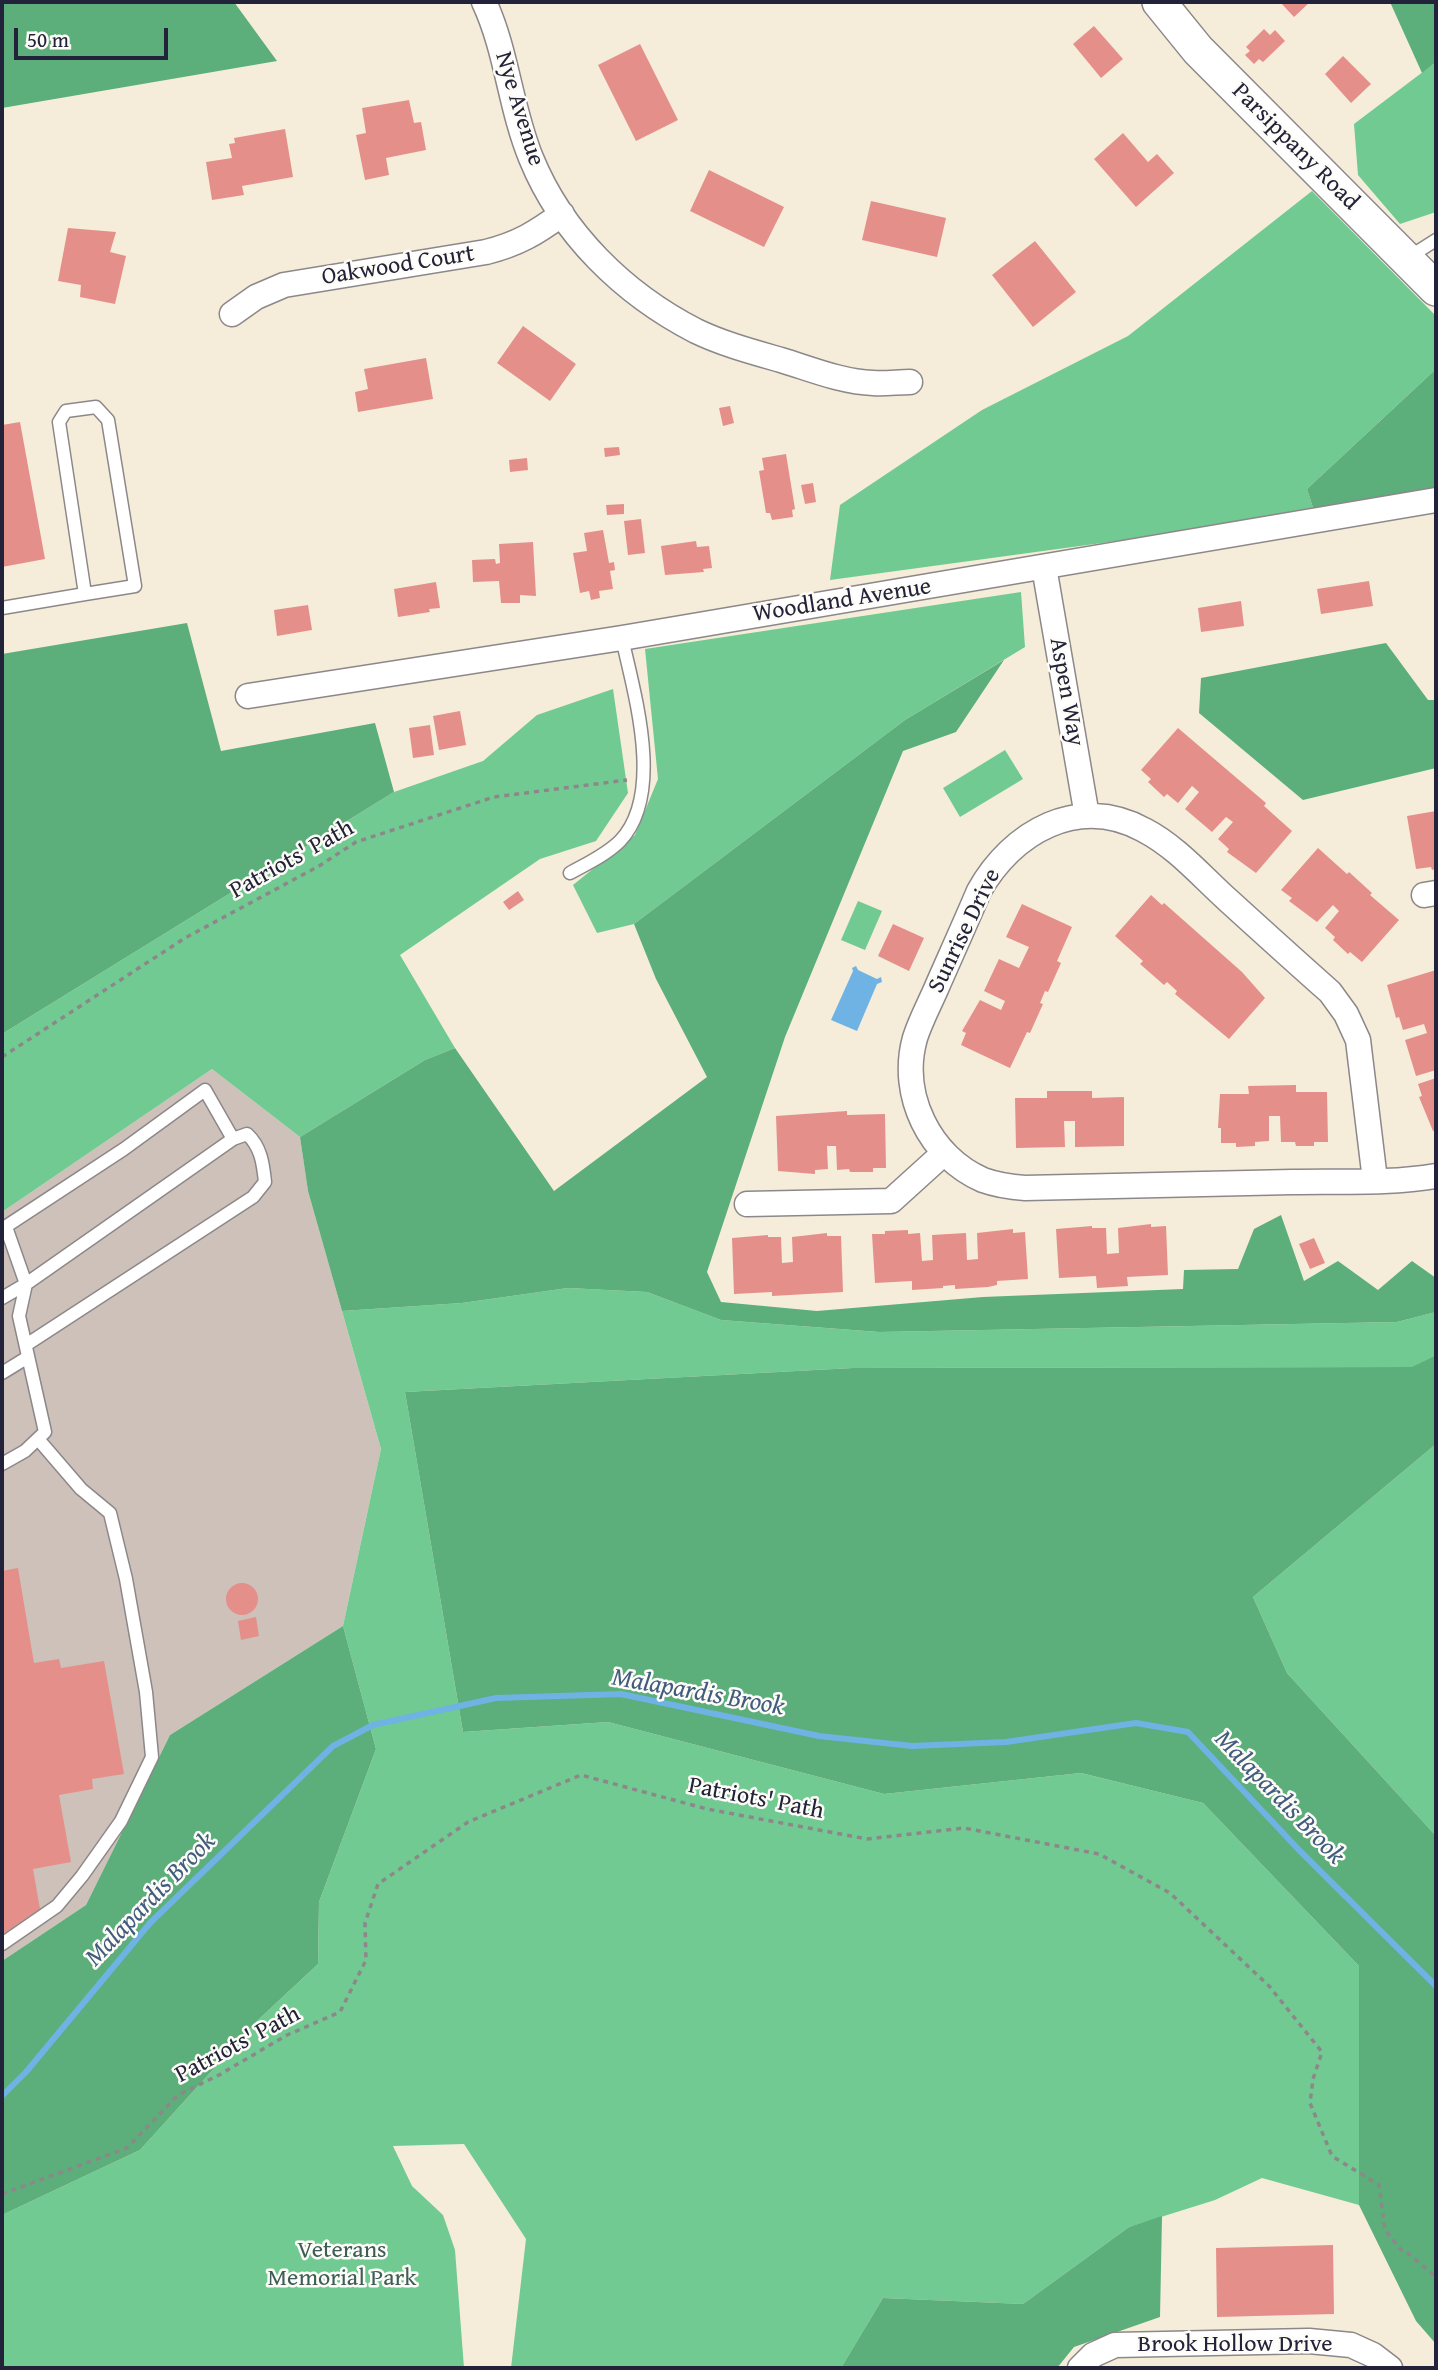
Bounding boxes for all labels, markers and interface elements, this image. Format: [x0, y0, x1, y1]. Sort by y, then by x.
scale bar [18, 14, 172, 58]
text: 50 m [27, 24, 69, 55]
street label: Nye Avenue [488, 49, 550, 169]
street label: Parsippany Road [1225, 77, 1365, 217]
street label: Oakwood Court [320, 240, 476, 292]
street label: Woodland Avenue [751, 573, 933, 629]
street label: Aspen Way [1042, 635, 1090, 749]
street label: Patriots' Path [225, 814, 359, 906]
street label: Sunrise Drive [923, 864, 1007, 998]
water label: Malapardis Brook [610, 1663, 786, 1723]
water label: Malapardis Brook [1207, 1725, 1351, 1871]
street label: Patriots' Path [686, 1772, 826, 1826]
water label: Malapardis Brook [79, 1827, 223, 1973]
street label: Patriots' Path [171, 2000, 305, 2090]
park label: Veterans Memorial Park [267, 2237, 417, 2293]
street label: Brook Hollow Drive [1138, 2331, 1332, 2359]

